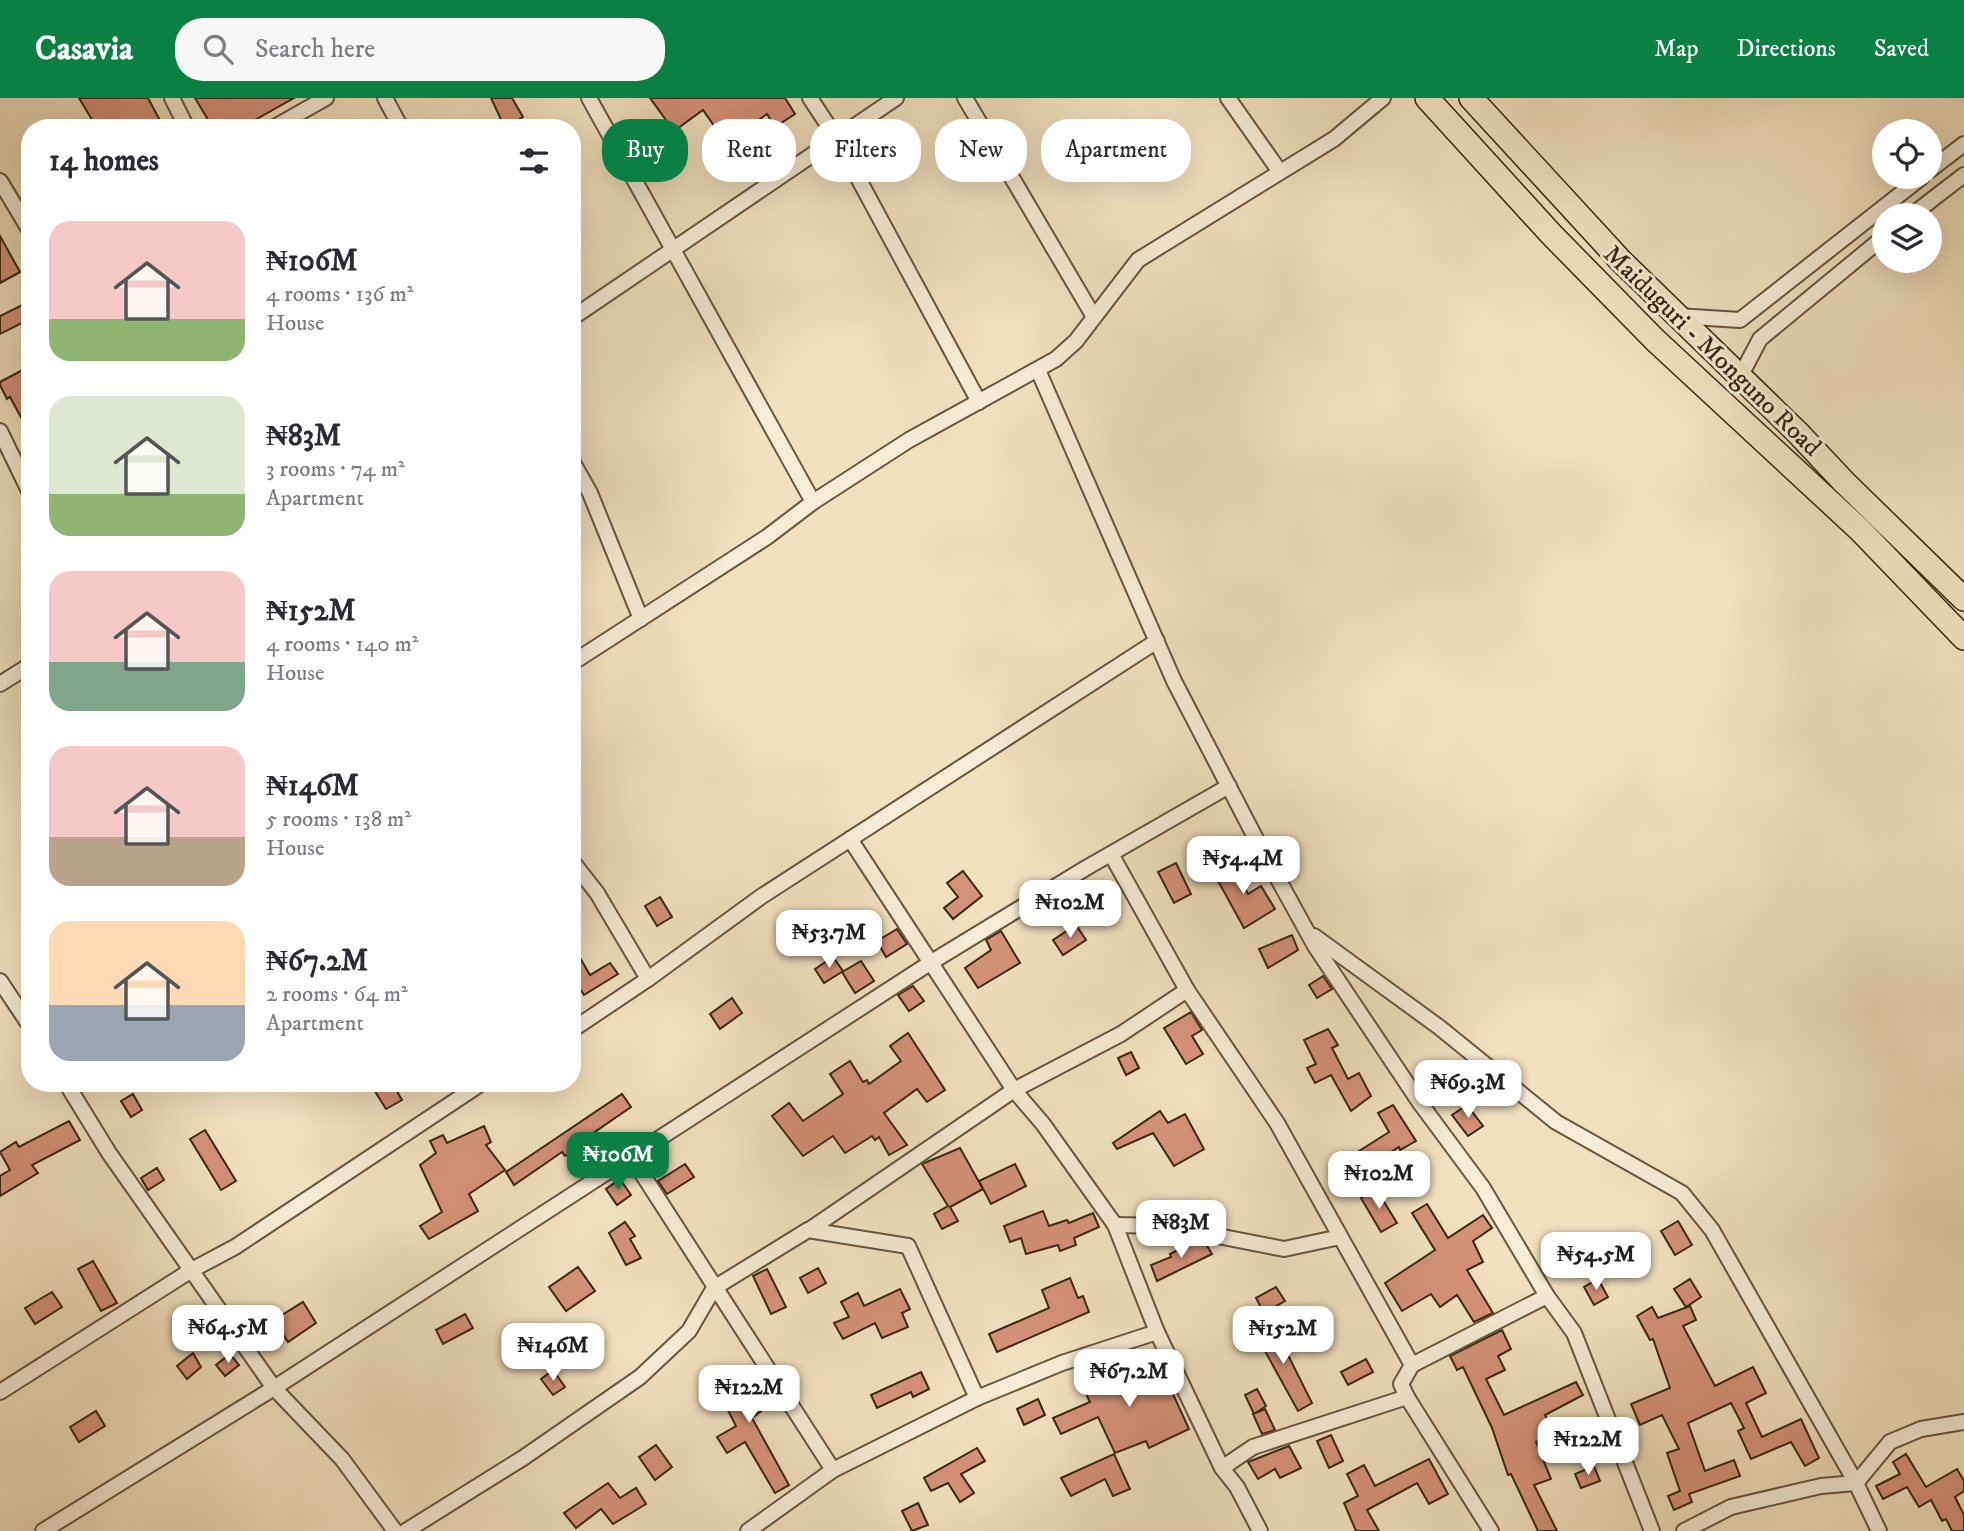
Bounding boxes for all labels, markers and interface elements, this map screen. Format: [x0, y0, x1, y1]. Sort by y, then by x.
search box [175, 18, 665, 81]
text: Casavia [35, 29, 133, 70]
icon: search [199, 30, 237, 68]
text: Search here [255, 33, 375, 66]
text: Map [1654, 34, 1699, 64]
text: Directions [1737, 34, 1836, 64]
text: Saved [1874, 34, 1929, 64]
chip: Buy [602, 119, 688, 182]
chip: Rent [702, 119, 796, 182]
chip: Filters [810, 119, 921, 182]
chip: New [935, 119, 1027, 182]
chip: Apartment [1041, 119, 1191, 182]
map controls [1872, 119, 1942, 273]
button: locate [1872, 119, 1942, 189]
icon: filters [515, 142, 553, 180]
text: 14 homes [49, 143, 159, 180]
button: layers [1872, 203, 1942, 273]
street label: Maiduguri - Monguno Road [1596, 238, 1828, 464]
text: ₦106M [266, 243, 358, 280]
icon: home [105, 249, 189, 333]
text: 4 rooms · 136 m² [266, 280, 413, 309]
text: House [266, 309, 324, 338]
text: ₦83M [266, 418, 341, 455]
icon: home [105, 424, 189, 508]
text: 3 rooms · 74 m² [266, 455, 405, 484]
text: Apartment [266, 484, 364, 513]
text: ₦152M [266, 593, 356, 630]
icon: home [105, 599, 189, 683]
text: 4 rooms · 140 m² [266, 630, 419, 659]
text: House [266, 659, 324, 688]
text: ₦146M [266, 768, 359, 805]
icon: home [105, 774, 189, 858]
text: 5 rooms · 138 m² [266, 805, 411, 834]
text: House [266, 834, 324, 863]
pin: ₦54.4M [1186, 836, 1300, 896]
text: ₦54.4M [1203, 844, 1283, 873]
pin: ₦102M [1021, 880, 1119, 940]
text: ₦102M [1035, 888, 1105, 917]
pin: ₦53.7M [772, 910, 886, 970]
text: ₦53.7M [792, 918, 866, 947]
text: ₦67.2M [266, 943, 368, 980]
icon: home [105, 949, 189, 1033]
text: 2 rooms · 64 m² [266, 980, 408, 1009]
text: Apartment [266, 1009, 364, 1038]
pin: ₦69.3M [1411, 1060, 1525, 1120]
text: ₦69.3M [1430, 1068, 1506, 1097]
pin: ₦106M [569, 1132, 667, 1192]
text: ₦106M [583, 1140, 653, 1169]
pin: ₦102M [1330, 1152, 1428, 1211]
text: ₦102M [1344, 1159, 1414, 1188]
pin: ₦83M [1140, 1200, 1222, 1260]
text: ₦83M [1152, 1208, 1210, 1237]
pin: ₦54.5M [1539, 1232, 1653, 1292]
text: ₦54.5M [1557, 1240, 1635, 1269]
pin: ₦64.5M [171, 1306, 285, 1365]
pin: ₦152M [1234, 1306, 1332, 1366]
text: ₦64.5M [188, 1313, 268, 1342]
text: ₦152M [1249, 1314, 1317, 1343]
pin: ₦146M [504, 1324, 602, 1383]
text: ₦146M [517, 1331, 589, 1360]
pin: ₦67.2M [1072, 1350, 1186, 1409]
text: ₦67.2M [1090, 1357, 1168, 1386]
pin: ₦122M [700, 1366, 798, 1425]
text: ₦122M [715, 1373, 783, 1402]
pin: ₦122M [1539, 1418, 1637, 1477]
text: ₦122M [1554, 1425, 1622, 1454]

